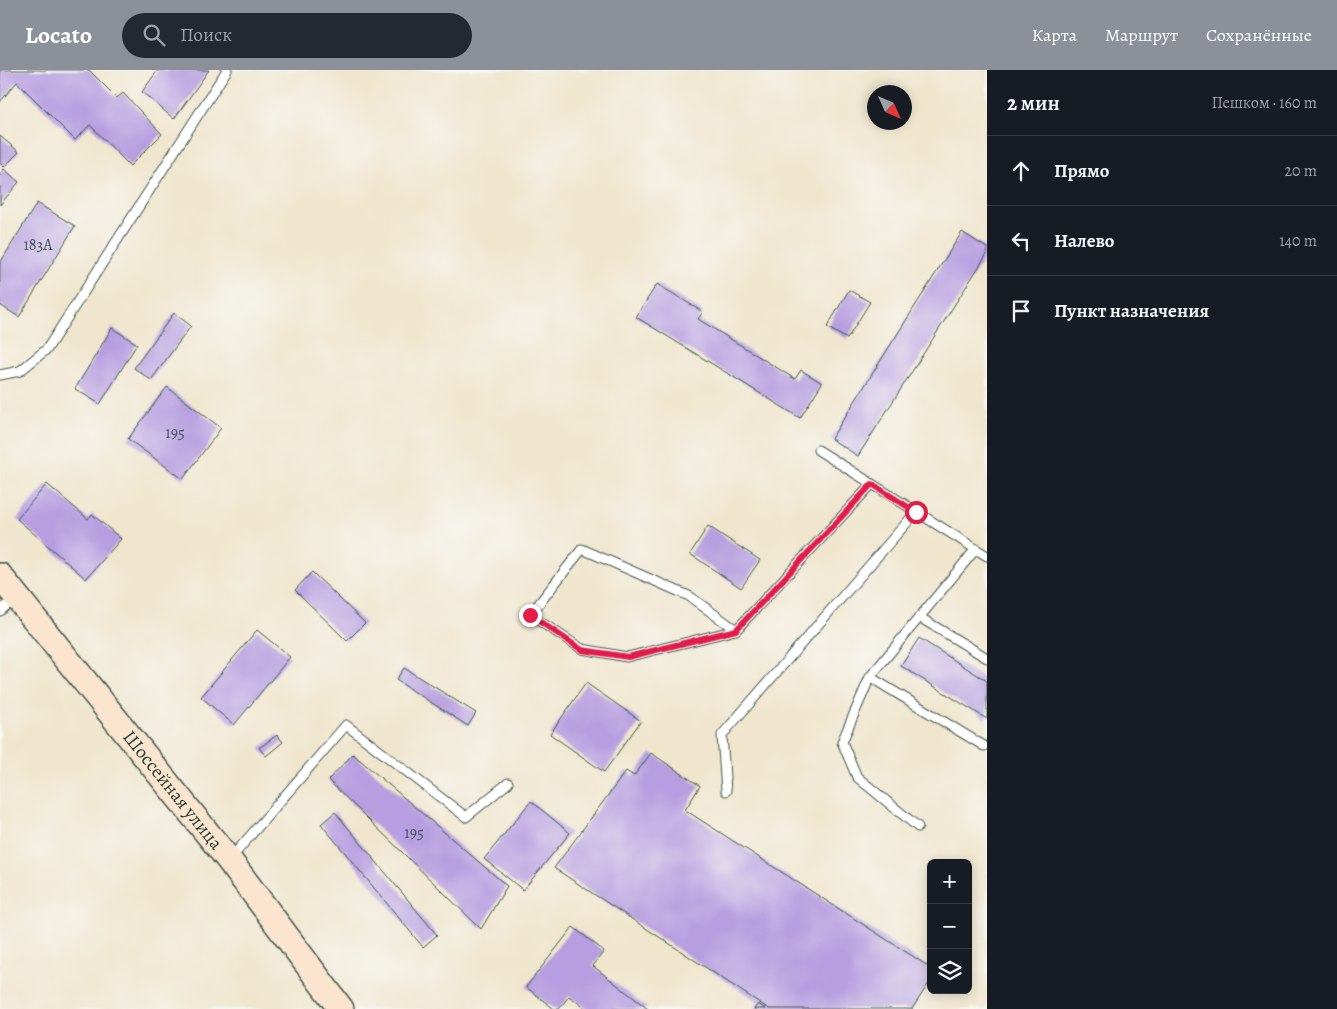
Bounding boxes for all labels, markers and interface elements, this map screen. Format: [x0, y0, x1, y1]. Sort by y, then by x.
search box [122, 13, 472, 58]
text: Locato [25, 19, 92, 51]
icon: search [140, 21, 168, 49]
text: Поиск [180, 22, 232, 48]
text: Карта [1032, 23, 1077, 47]
text: Маршрут [1105, 23, 1178, 47]
text: Сохранённые [1206, 23, 1312, 47]
north arrow [867, 85, 912, 130]
text: 2 мин [1007, 89, 1060, 117]
text: Пешком · 160 m [1211, 92, 1317, 114]
icon: ahead [1007, 157, 1035, 185]
text: Прямо [1054, 158, 1109, 184]
text: 20 m [1284, 160, 1317, 182]
icon: left [1007, 227, 1035, 255]
text: Налево [1054, 228, 1114, 254]
text: 140 m [1279, 230, 1317, 252]
house number: 183А [23, 234, 53, 256]
icon: arrive [1007, 297, 1035, 325]
text: Пункт назначения [1054, 298, 1209, 324]
house number: 195 [165, 422, 185, 444]
route start [905, 501, 928, 524]
route end [519, 604, 542, 627]
street label: Шоссейная улица [117, 725, 229, 855]
house number: 195 [404, 822, 424, 844]
map controls [927, 859, 972, 994]
button: + [927, 859, 972, 904]
button: − [927, 904, 972, 949]
button: layers [927, 949, 972, 994]

